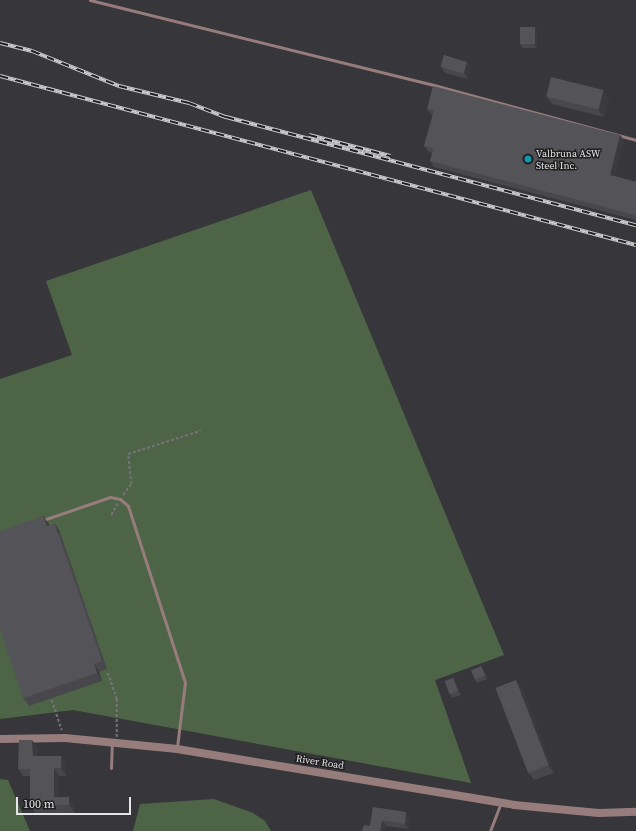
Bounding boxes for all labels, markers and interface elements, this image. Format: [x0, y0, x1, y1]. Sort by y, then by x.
place label: Valbruna ASW Steel Inc. [536, 147, 600, 170]
marker: Valbruna ASW Steel Inc. [523, 154, 533, 164]
street label: River Road [295, 752, 345, 772]
scale bar [18, 789, 133, 815]
text: 100 m [23, 796, 55, 812]

